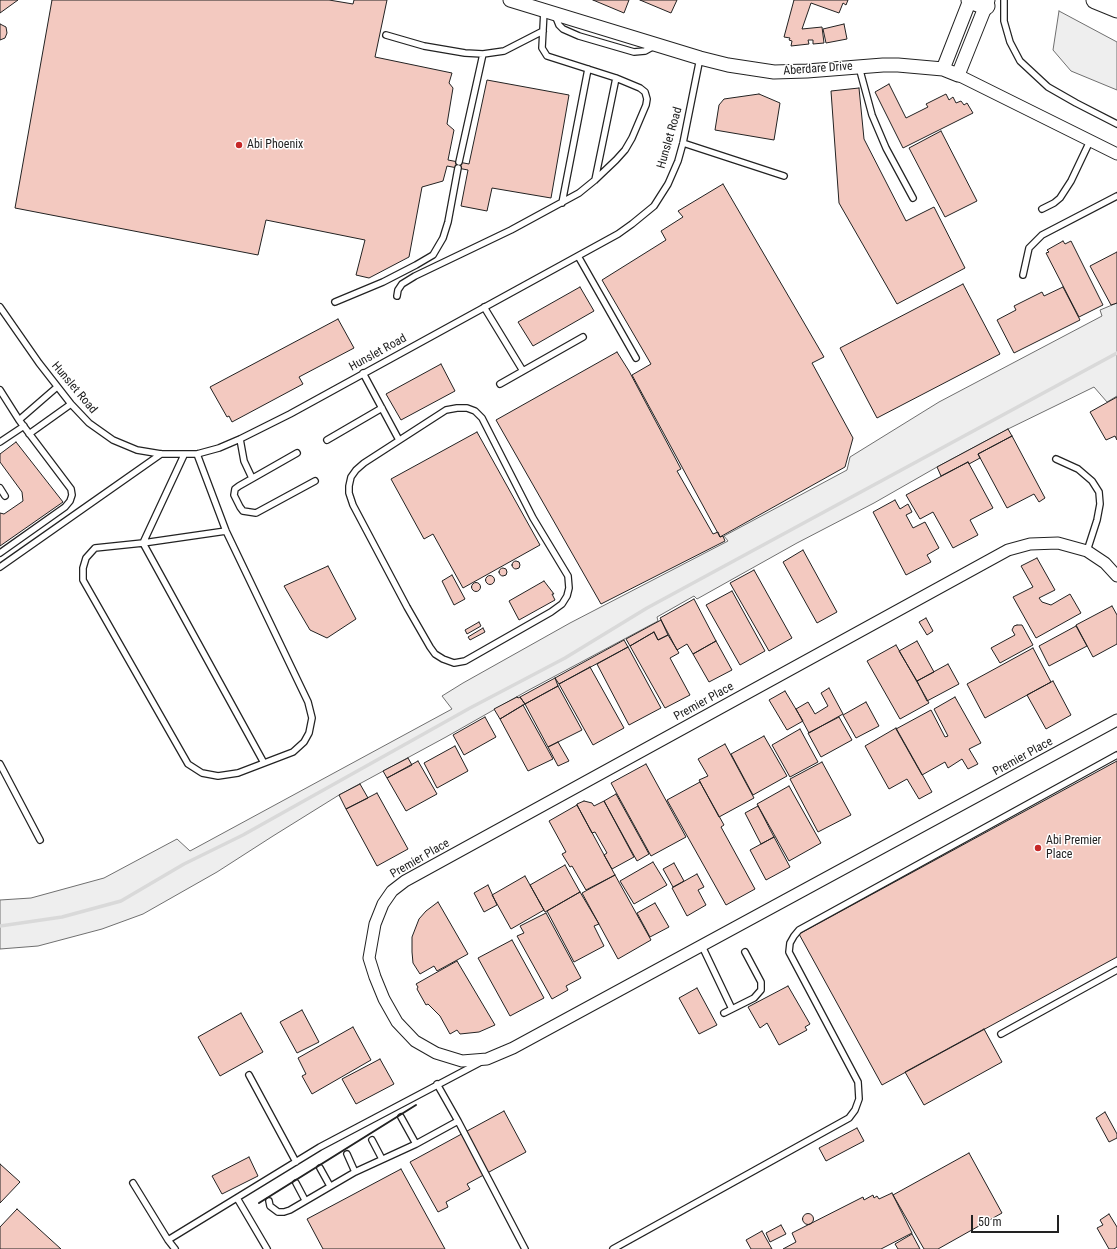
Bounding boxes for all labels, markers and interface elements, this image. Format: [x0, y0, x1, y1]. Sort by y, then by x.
street label: Aberdare Drive [783, 59, 853, 79]
street label: Hunslet Road [654, 106, 686, 170]
place label: Abi Phoenix [247, 138, 303, 152]
marker: Abi Phoenix [234, 140, 244, 150]
street label: Hunslet Road [347, 331, 409, 375]
street label: Hunslet Road [48, 359, 100, 417]
street label: Premier Place [672, 680, 736, 724]
street label: Premier Place [991, 735, 1055, 779]
place label: Abi Premier Place [1046, 834, 1101, 862]
street label: Premier Place [388, 836, 452, 882]
marker: Abi Premier Place [1033, 843, 1043, 853]
scale bar [973, 1207, 1061, 1233]
text: 50 m [978, 1215, 1002, 1229]

